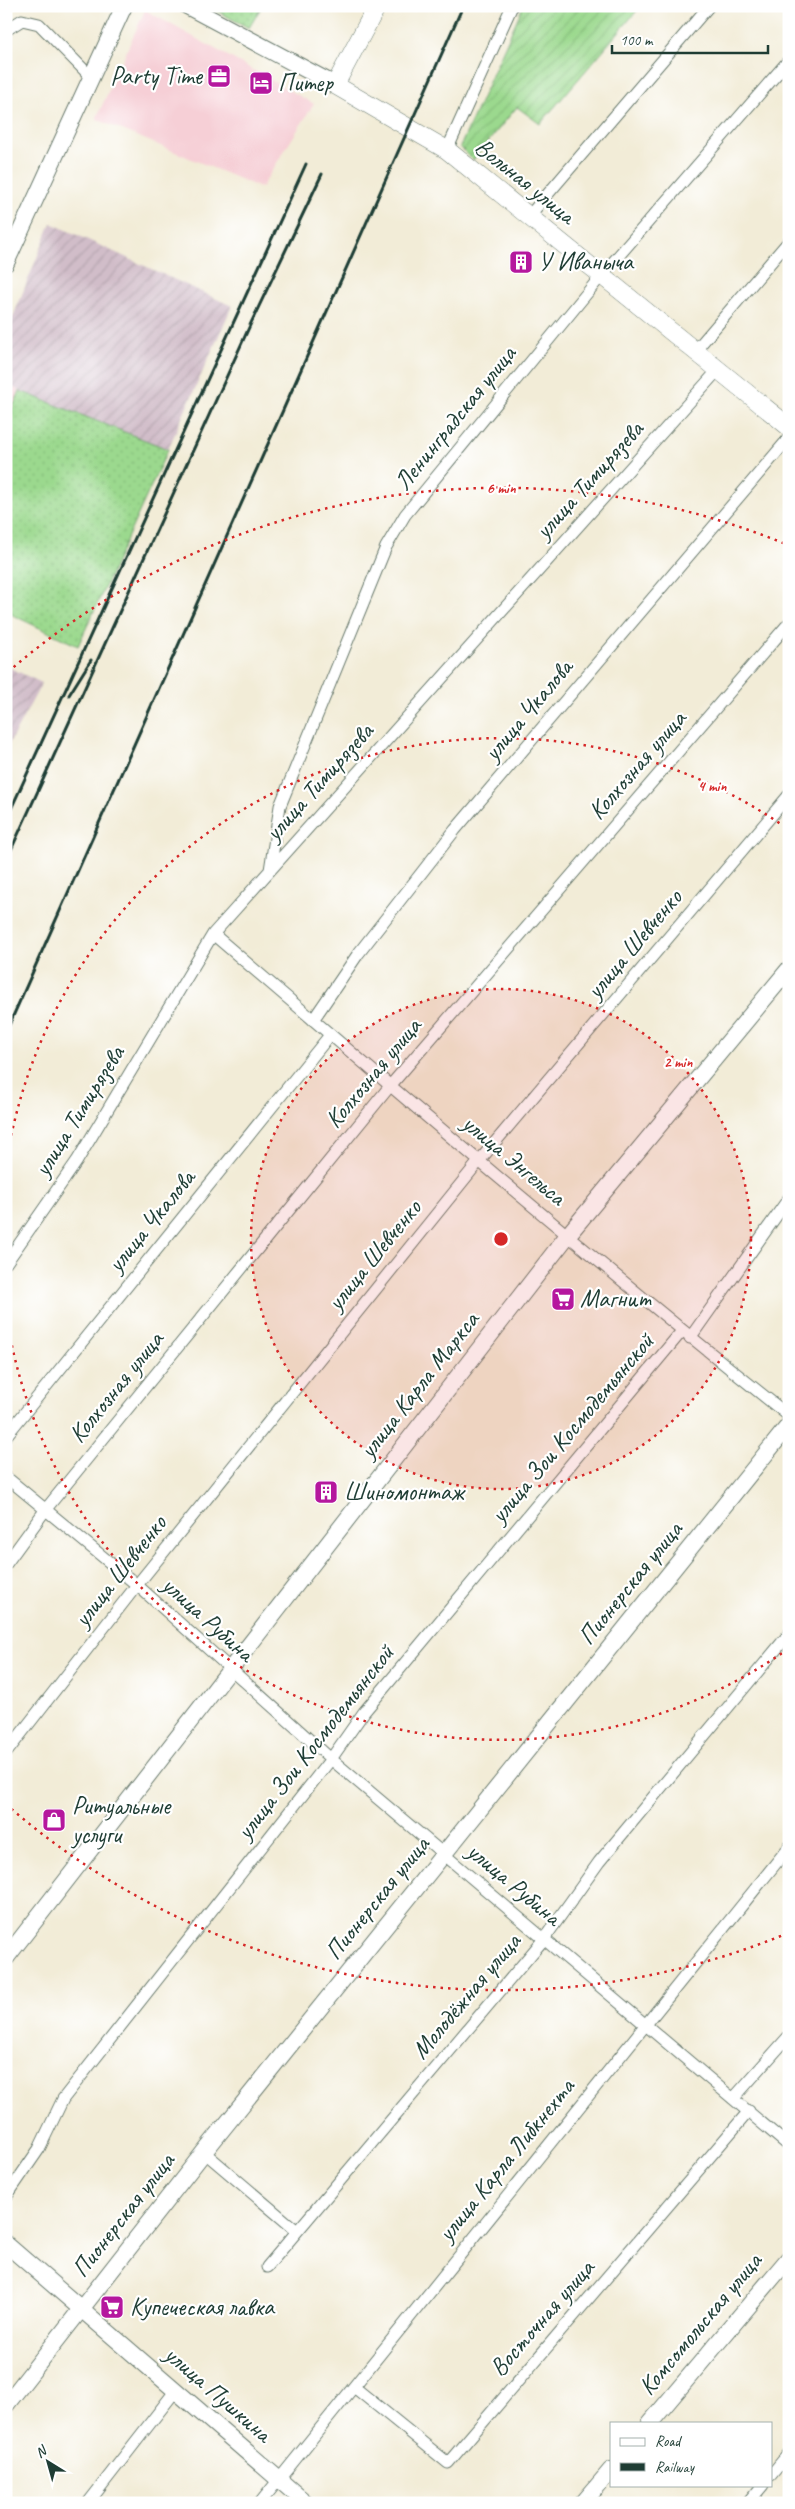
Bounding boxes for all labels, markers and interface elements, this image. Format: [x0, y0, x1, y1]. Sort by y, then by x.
scale bar [612, 22, 769, 54]
text: 100 m [620, 31, 654, 50]
place label: Party Time [110, 60, 204, 92]
office icon: Party Time [206, 63, 232, 89]
place label: Питер [278, 67, 334, 99]
hotel icon: Питер [248, 70, 274, 96]
street label: Вольная улица [468, 131, 584, 233]
place label: У Иваныча [538, 246, 635, 278]
building icon: У Иваныча [508, 249, 534, 275]
street label: Ленинградская улица [387, 338, 524, 497]
street label: улица Тимирязева [526, 413, 652, 547]
text: 6 min [486, 479, 517, 498]
street label: улица Чкалова [475, 651, 582, 769]
street label: Колхозная улица [581, 702, 694, 826]
street label: улица Тимирязева [256, 715, 382, 849]
text: 4 min [698, 777, 727, 796]
street label: улица Шевченко [578, 882, 690, 1007]
street label: Колхозная улица [318, 1010, 430, 1135]
street label: улица Тимирязева [25, 1038, 133, 1184]
text: 2 min [664, 1053, 693, 1072]
street label: улица Энгельса [454, 1106, 574, 1214]
street label: улица Чкалова [99, 1161, 204, 1280]
street label: улица Шевченко [318, 1192, 429, 1319]
centre of rings [492, 1230, 510, 1248]
place label: Магнит [580, 1283, 652, 1315]
supermarket icon: Магнит [550, 1286, 576, 1312]
street label: улица Карла Маркса [351, 1304, 488, 1466]
street label: Колхозная улица [61, 1323, 172, 1449]
street label: улица Зои Космодемьянской [482, 1325, 662, 1531]
place label: Шиномонтаж [344, 1476, 466, 1508]
building icon: Шиномонтаж [313, 1479, 339, 1505]
street label: улица Шевченко [65, 1508, 174, 1635]
street label: Пионерская улица [570, 1513, 691, 1651]
street label: улица Рубина [154, 1568, 263, 1671]
street label: улица Зои Космодемьянской [228, 1637, 402, 1848]
place label: Ритуальные услуги [70, 1790, 172, 1851]
shop icon: Ритуальные услуги [41, 1807, 67, 1833]
street label: Пионерская улица [317, 1828, 438, 1966]
street label: улица Рубина [459, 1834, 570, 1934]
street label: Молодёжная улица [404, 1925, 529, 2065]
street label: улица Карла Либкнехта [429, 2070, 583, 2250]
street label: Пионерская улица [64, 2145, 183, 2284]
street label: Комсомольская улица [631, 2245, 770, 2402]
street label: Восточная улица [482, 2251, 603, 2383]
place label: Купеческая лавка [130, 2291, 276, 2323]
supermarket icon: Купеческая лавка [99, 2294, 125, 2320]
street label: улица Пушкина [156, 2337, 280, 2451]
legend [610, 2422, 772, 2486]
text: Road [655, 2432, 682, 2451]
north arrow [22, 2436, 72, 2486]
text: N [32, 2441, 51, 2461]
text: Railway [655, 2458, 696, 2477]

